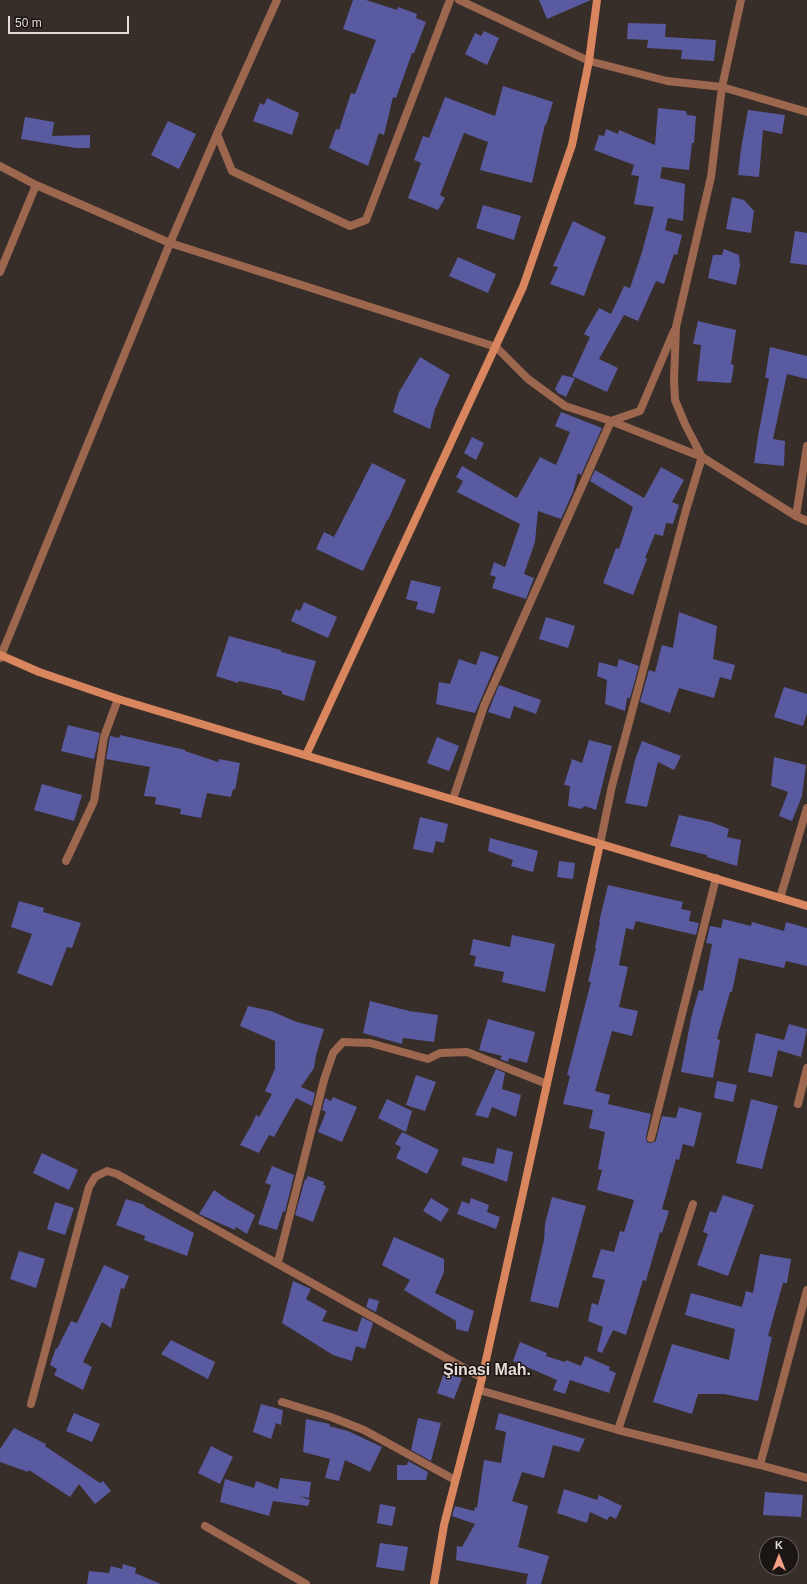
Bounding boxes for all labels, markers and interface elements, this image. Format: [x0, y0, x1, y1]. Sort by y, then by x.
scale bar [10, 8, 131, 34]
text: 50 m [15, 16, 42, 30]
district label: Şinasi Mah. [443, 1361, 531, 1381]
north arrow [759, 1536, 799, 1576]
text: K [775, 1539, 783, 1551]

